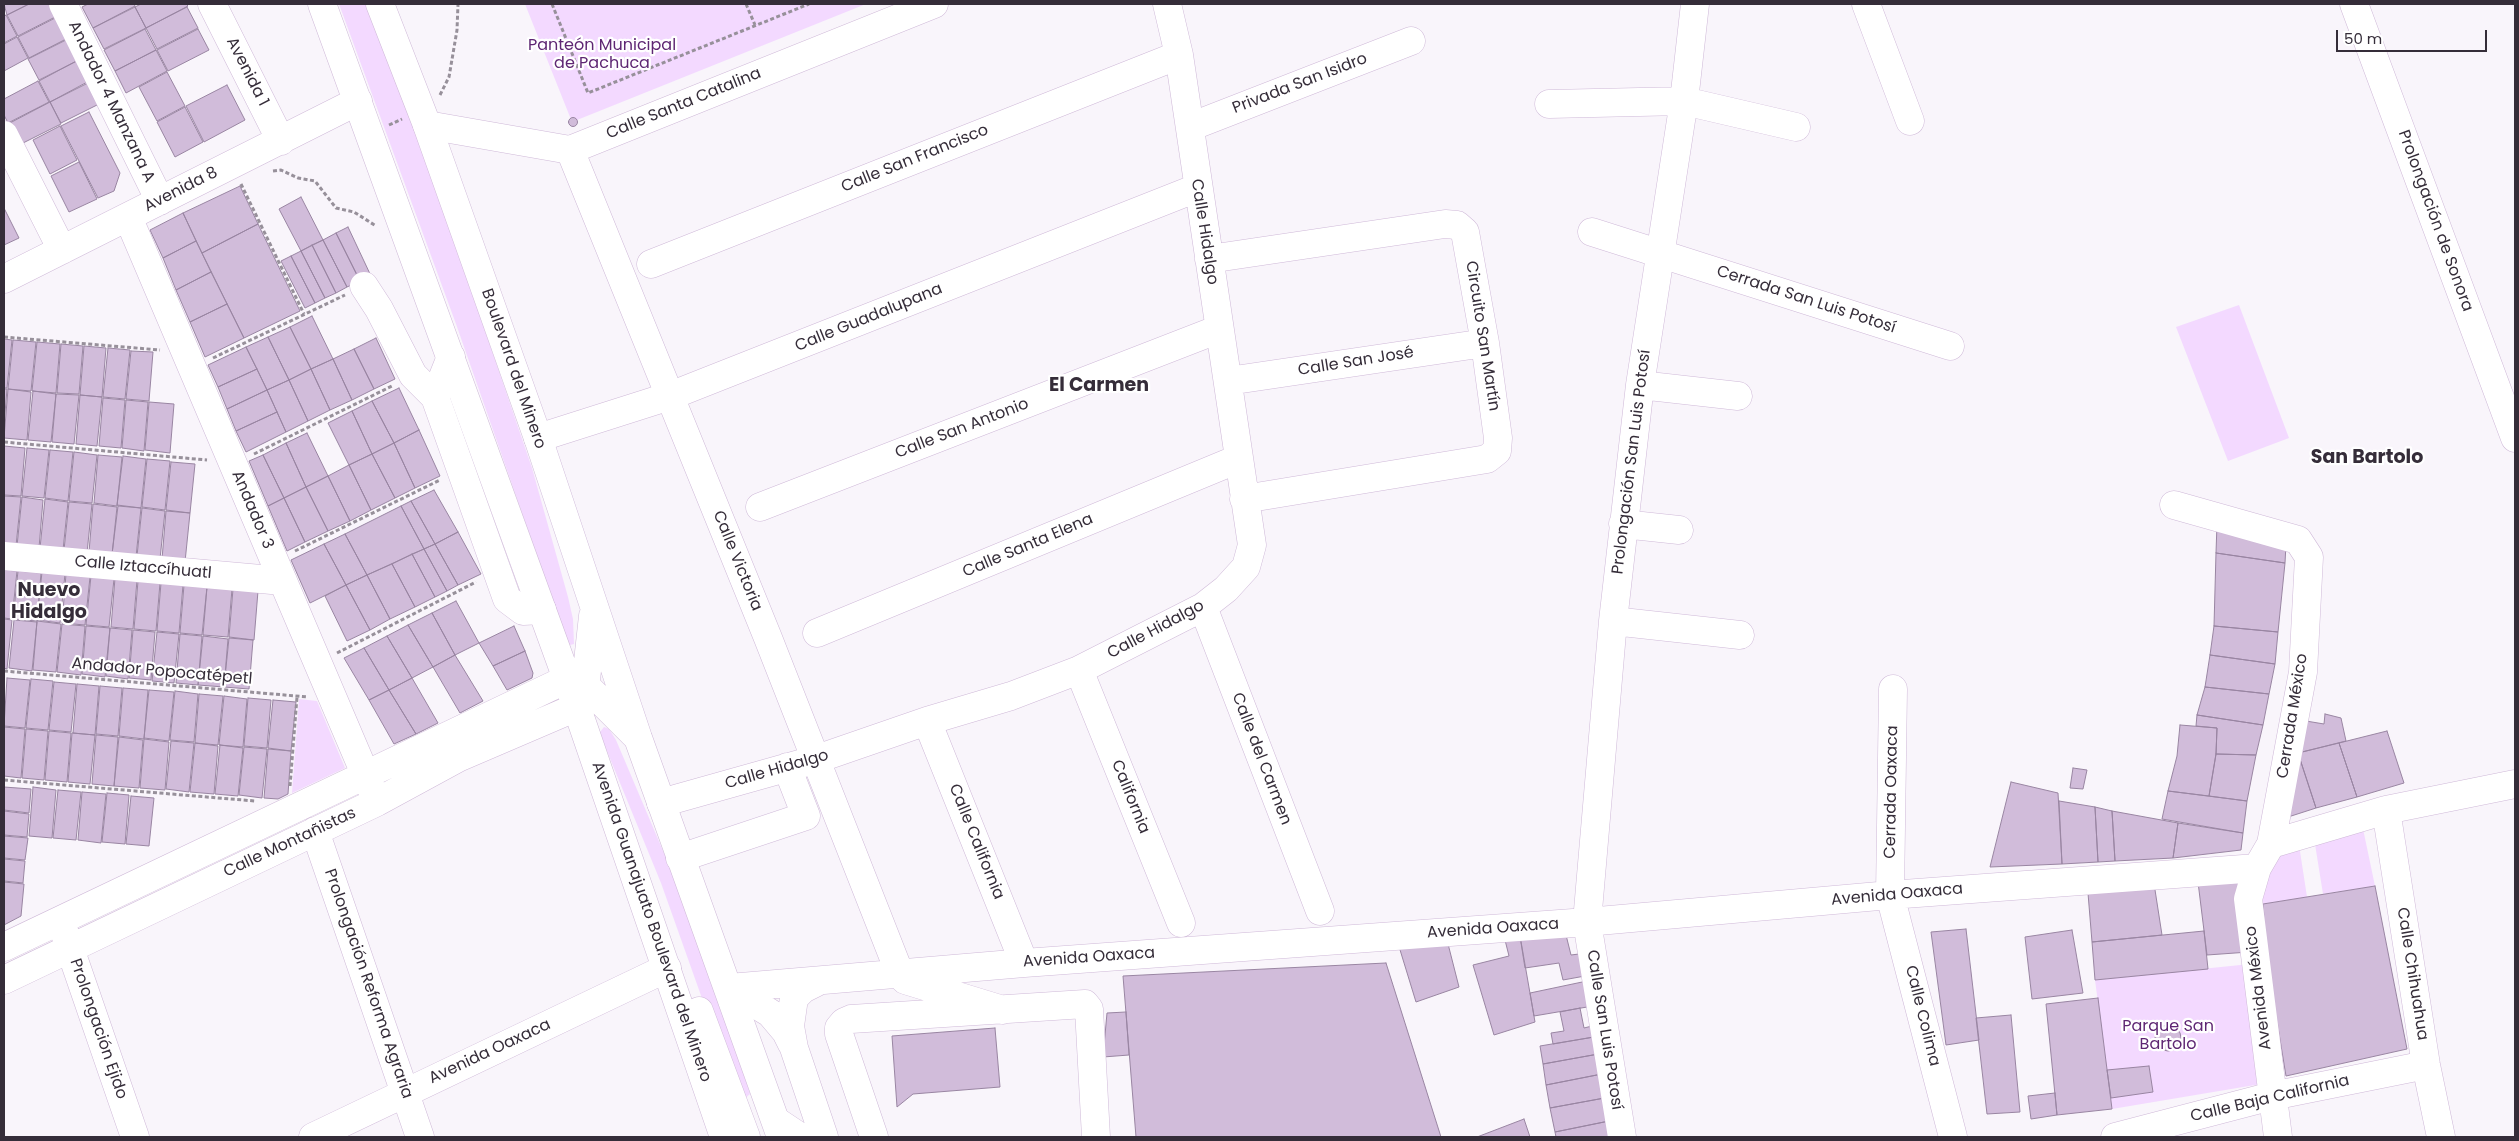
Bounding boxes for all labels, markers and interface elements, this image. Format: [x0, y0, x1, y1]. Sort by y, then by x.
street label: Andador 4 Manzana A [64, 18, 158, 186]
scale bar [2339, 20, 2490, 52]
text: 50 m [2344, 28, 2382, 49]
street label: Avenida 1 [221, 34, 273, 110]
park label: Panteón Municipal de Pachuca [528, 36, 676, 74]
street label: Privada San Isidro [1230, 49, 1370, 119]
street label: Calle Santa Catalina [604, 64, 764, 144]
street label: Calle San Francisco [839, 121, 991, 197]
street label: Prolongación de Sonora [2393, 128, 2477, 314]
street label: Avenida 8 [141, 163, 221, 217]
street label: Calle Hidalgo [1186, 178, 1222, 286]
street label: Circuito San Martín [1461, 260, 1503, 412]
street label: Cerrada San Luis Potosí [1714, 262, 1898, 338]
street label: Calle Guadalupana [793, 280, 945, 356]
street label: Boulevard del Minero [477, 286, 549, 452]
street label: Calle San José [1297, 343, 1415, 381]
street label: Prolongación San Luis Potosí [1609, 349, 1655, 575]
district label: El Carmen [1049, 375, 1149, 397]
street label: Calle San Antonio [893, 395, 1031, 463]
district label: San Bartolo [2311, 447, 2423, 469]
street label: Andador 3 [227, 468, 277, 552]
street label: Calle Victoria [708, 508, 766, 614]
street label: Calle Santa Elena [960, 510, 1096, 582]
street label: Calle Iztaccíhuatl [74, 552, 212, 584]
district label: Nuevo Hidalgo [11, 580, 87, 624]
street label: Calle Hidalgo [1104, 596, 1208, 664]
street label: Cerrada México [2274, 652, 2312, 780]
street label: Andador Popocatépetl [71, 655, 253, 689]
street label: Calle del Carmen [1227, 690, 1295, 828]
street label: Cerrada Oaxaca [1881, 725, 1903, 859]
street label: Calle Hidalgo [723, 746, 831, 794]
street label: California [1107, 757, 1153, 837]
street label: Avenida Guanajuato Boulevard del Minero [587, 759, 715, 1085]
street label: Calle California [944, 782, 1008, 902]
street label: Calle Montañistas [221, 804, 359, 882]
street label: Prolongación Reforma Agraria [320, 867, 416, 1101]
street label: Avenida Oaxaca [1830, 880, 1964, 910]
street label: Calle Chihuahua [2392, 906, 2432, 1042]
street label: Avenida Oaxaca [1426, 915, 1560, 943]
street label: Avenida México [2242, 925, 2276, 1051]
street label: Avenida Oaxaca [1022, 944, 1156, 972]
street label: Calle San Luis Potosí [1582, 949, 1626, 1111]
street label: Prolongación Ejido [65, 956, 131, 1102]
street label: Calle Colima [1900, 964, 1944, 1068]
street label: Avenida Oaxaca [426, 1015, 554, 1089]
park label: Parque San Bartolo [2122, 1017, 2214, 1055]
street label: Calle Baja California [2189, 1071, 2351, 1127]

